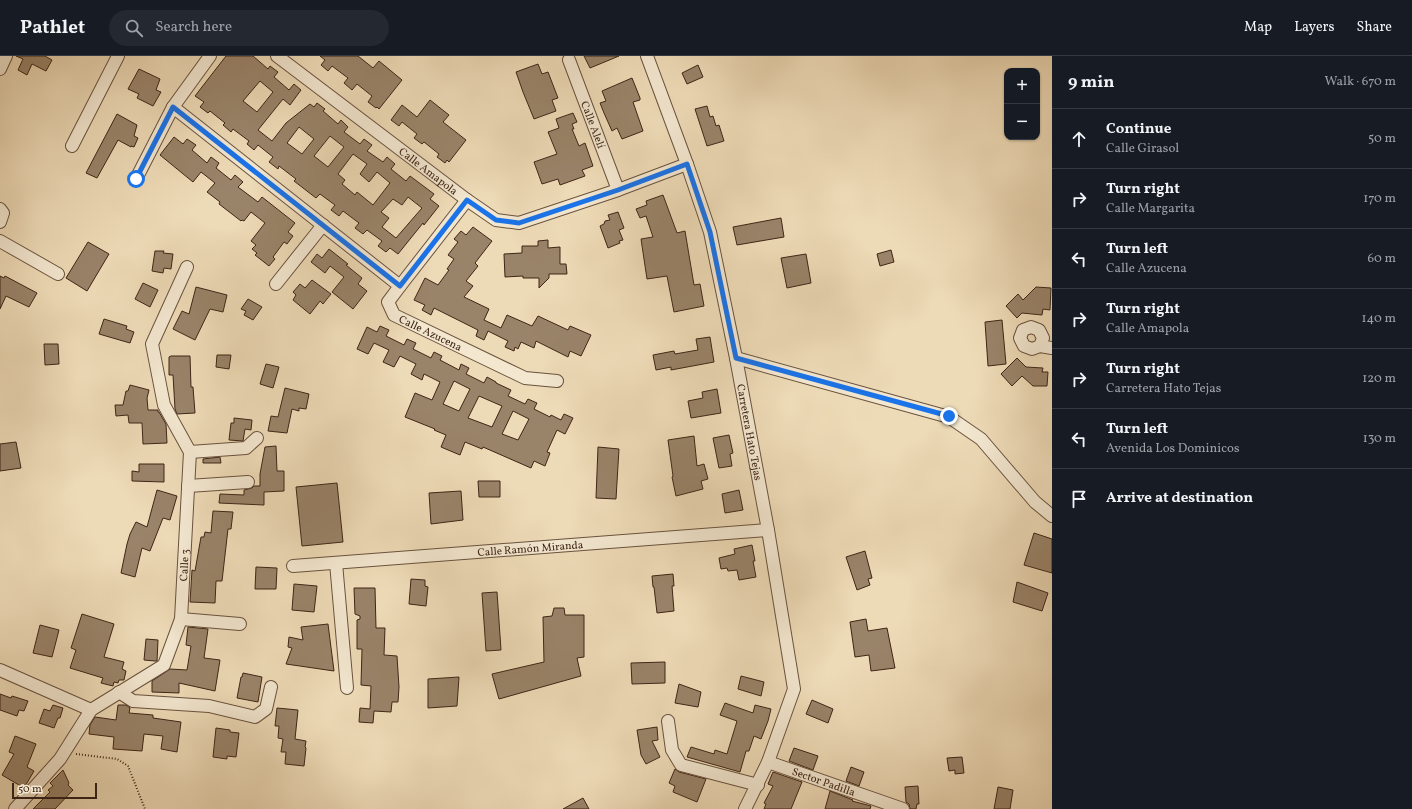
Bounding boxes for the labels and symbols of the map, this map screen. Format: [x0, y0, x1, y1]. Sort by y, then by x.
street label: Calle Alelí [576, 99, 608, 152]
street label: Calle Amapola [395, 145, 461, 200]
route start [127, 170, 145, 188]
street label: Calle Azucena [396, 312, 465, 356]
street label: Carretera Hato Tejas [732, 383, 765, 482]
route end [940, 407, 958, 425]
street label: Calle Ramón Miranda [477, 538, 584, 561]
street label: Calle 3 [177, 548, 194, 582]
street label: Sector Padilla [790, 765, 857, 801]
scale bar [12, 781, 97, 800]

